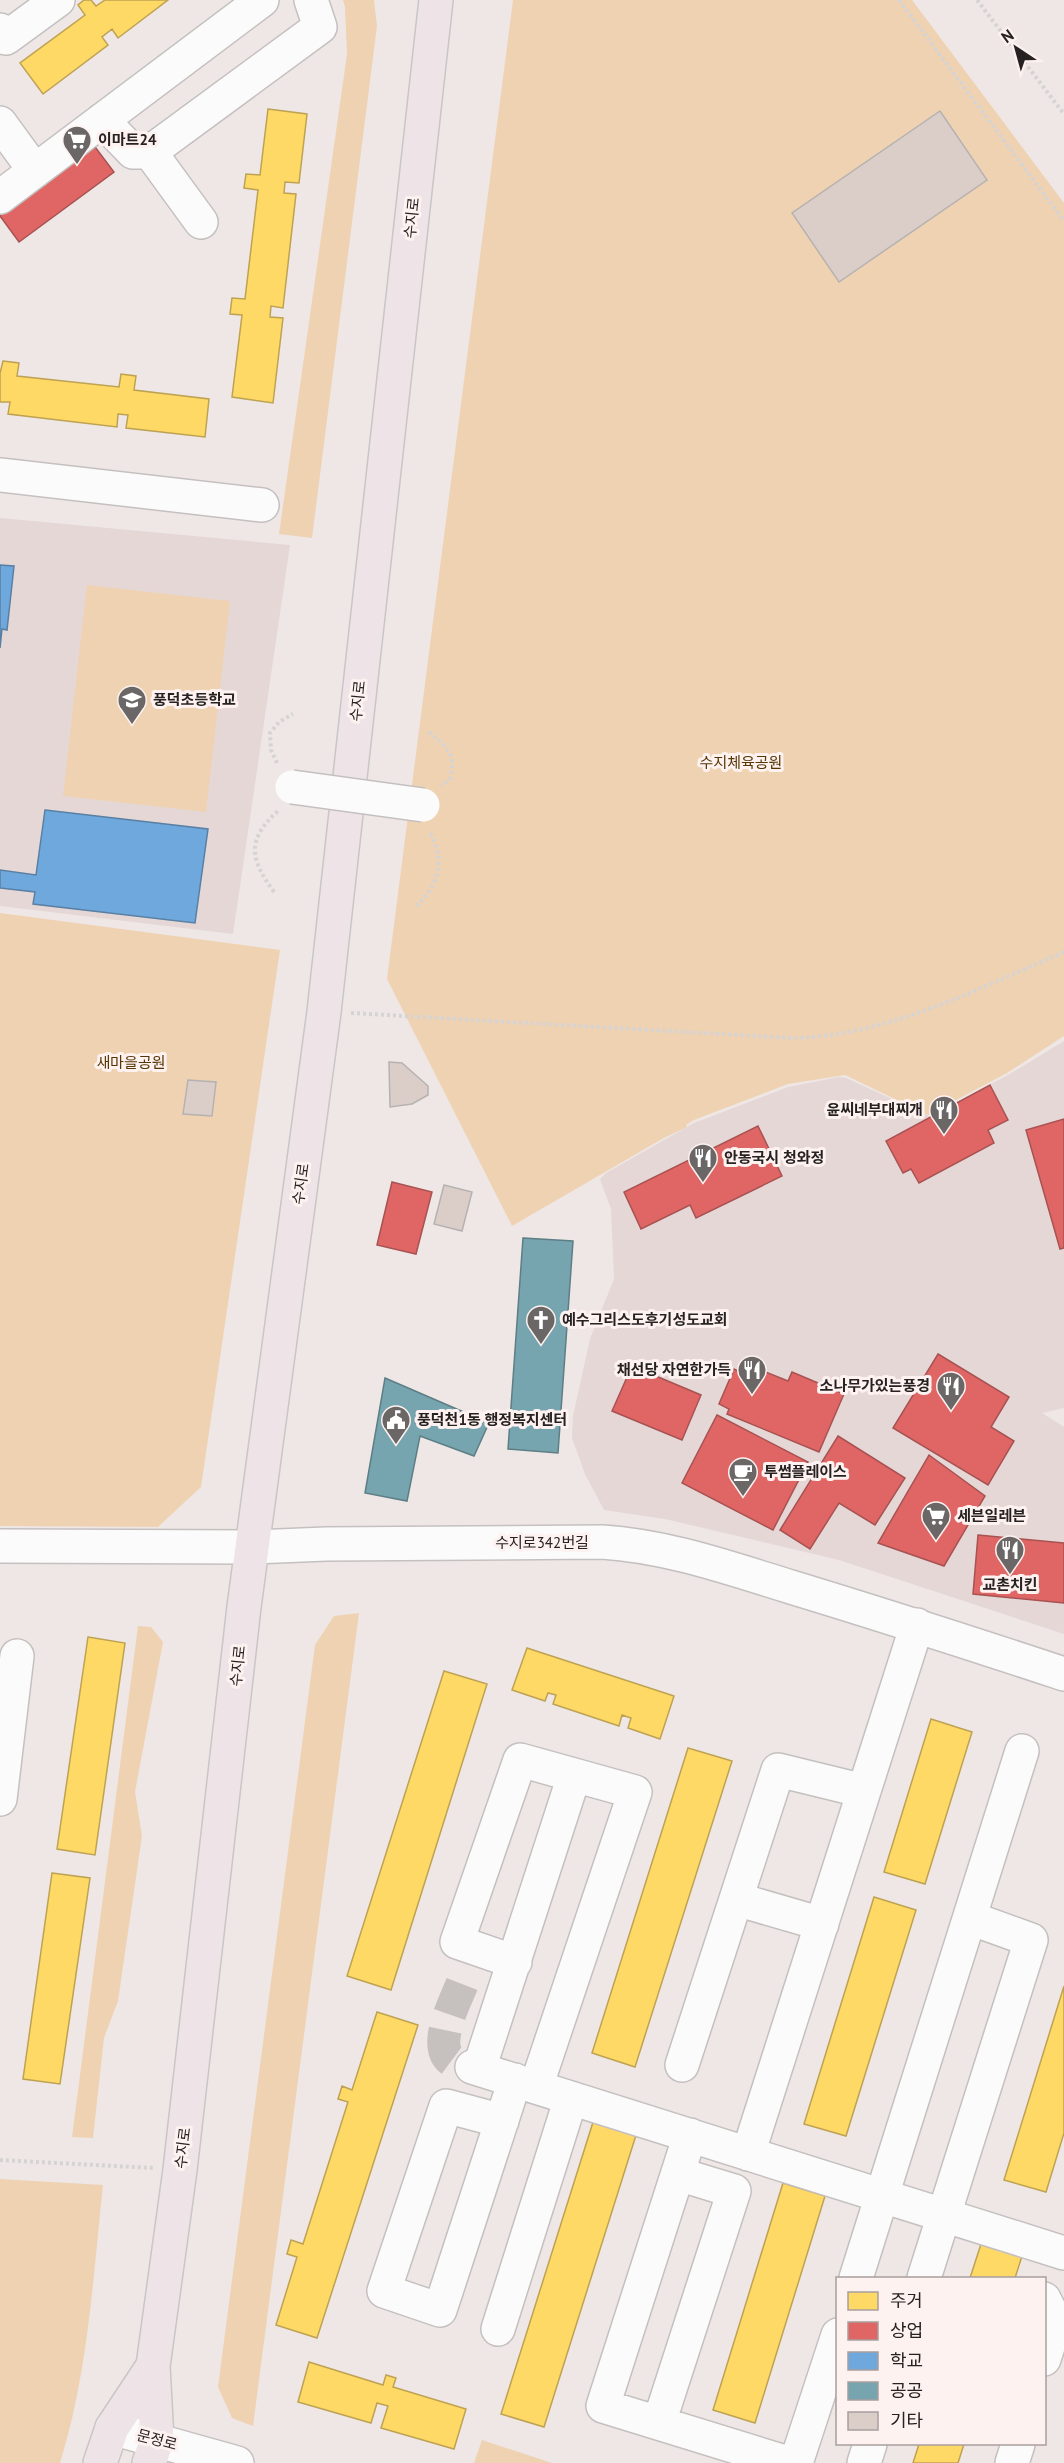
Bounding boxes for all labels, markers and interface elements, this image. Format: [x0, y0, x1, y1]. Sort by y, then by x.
north arrow [986, 18, 1046, 78]
text: N [997, 25, 1017, 47]
supermarket icon: 이마트24 [61, 124, 93, 166]
place label: 이마트24 [98, 130, 157, 149]
street label: 수지로 [400, 196, 423, 240]
street label: 수지로 [346, 679, 369, 723]
school or university icon: 풍덕초등학교 [116, 684, 148, 726]
place label: 풍덕초등학교 [153, 690, 236, 709]
park label: 수지체육공원 [700, 753, 782, 772]
park label: 새마을공원 [96, 1053, 166, 1072]
restaurant icon: 윤씨네부대찌개 [928, 1094, 960, 1136]
place label: 윤씨네부대찌개 [826, 1100, 923, 1119]
restaurant icon: 안동국시 청와정 [687, 1142, 719, 1184]
place label: 안동국시 청와정 [724, 1148, 824, 1167]
street label: 수지로 [288, 1162, 313, 1206]
church icon: 예수그리스도후기성도교회 [525, 1304, 557, 1346]
place label: 예수그리스도후기성도교회 [562, 1310, 728, 1329]
restaurant icon: 채선당 자연한가득 [736, 1354, 768, 1396]
place label: 채선당 자연한가득 [617, 1360, 731, 1379]
restaurant icon: 소나무가있는풍경 [935, 1370, 967, 1412]
place label: 소나무가있는풍경 [820, 1376, 930, 1395]
public building icon: 풍덕천1동 행정복지센터 [380, 1404, 412, 1446]
place label: 풍덕천1동 행정복지센터 [417, 1410, 567, 1429]
cafe icon: 투썸플레이스 [727, 1456, 759, 1498]
place label: 투썸플레이스 [764, 1462, 847, 1481]
supermarket icon: 세븐일레븐 [920, 1500, 952, 1542]
place label: 세븐일레븐 [957, 1506, 1026, 1525]
street label: 수지로342번길 [495, 1533, 589, 1552]
restaurant icon: 교촌치킨 [994, 1534, 1026, 1576]
place label: 교촌치킨 [982, 1575, 1038, 1594]
street label: 수지로 [226, 1644, 249, 1688]
street label: 수지로 [171, 2126, 194, 2170]
legend [836, 2277, 1046, 2445]
text: 주거 [890, 2289, 923, 2312]
text: 상업 [890, 2319, 923, 2342]
text: 학교 [890, 2349, 923, 2372]
text: 공공 [890, 2379, 923, 2402]
text: 기타 [890, 2409, 924, 2432]
street label: 문정로 [135, 2425, 180, 2454]

